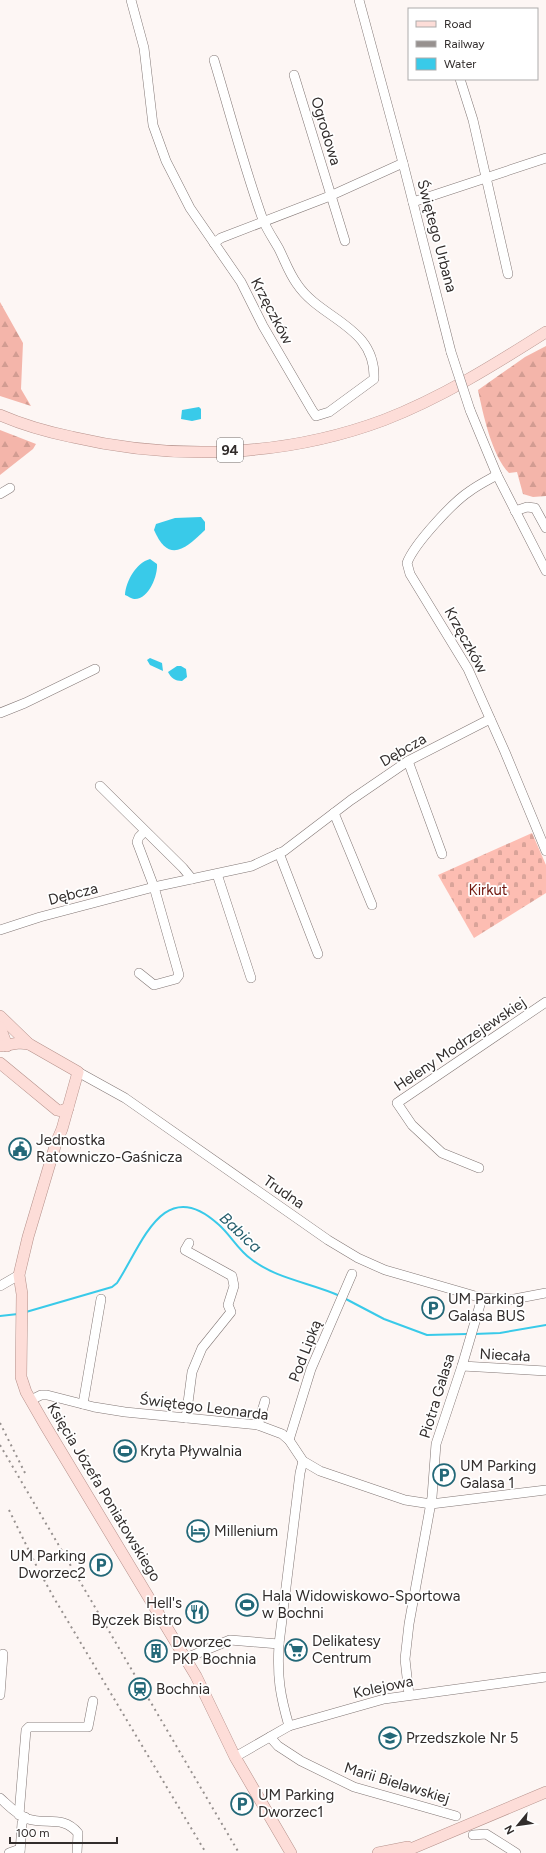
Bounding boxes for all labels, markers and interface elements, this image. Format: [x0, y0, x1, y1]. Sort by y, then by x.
legend [408, 8, 538, 80]
text: Road [444, 17, 472, 31]
text: Railway [444, 37, 485, 51]
text: Water [444, 57, 476, 71]
street label: Ogrodowa [307, 95, 345, 167]
street label: Świętego Urbana [413, 178, 461, 294]
street label: Krzęczków [247, 275, 297, 347]
road number: 94 [217, 438, 243, 462]
street label: Krzęczków [441, 604, 492, 676]
street label: Dębcza [377, 730, 429, 770]
street label: Dębcza [46, 879, 100, 909]
park label: Kirkut [468, 881, 508, 899]
street label: Heleny Modrzejewskiej [391, 993, 529, 1095]
place label: Jednostka Ratowniczo-Gaśnicza [36, 1131, 182, 1166]
public building icon: Jednostka Ratowniczo-Gaśnicza [7, 1136, 33, 1162]
street label: Trudna [260, 1171, 308, 1213]
water label: Babica [216, 1208, 266, 1256]
place label: UM Parking Galasa BUS [448, 1290, 525, 1325]
parking icon: UM Parking Galasa BUS [420, 1295, 446, 1321]
street label: Pod Lipką [285, 1317, 325, 1384]
street label: Niecała [479, 1345, 531, 1365]
street label: Piotra Galasa [416, 1351, 458, 1441]
street label: Świętego Leonarda [138, 1390, 270, 1424]
street label: Księcia Józefa Poniatowskiego [43, 1399, 165, 1585]
sports icon: Kryta Pływalnia [112, 1438, 138, 1464]
place label: Kryta Pływalnia [140, 1442, 242, 1460]
place label: UM Parking Galasa 1 [460, 1457, 536, 1492]
parking icon: UM Parking Galasa 1 [431, 1462, 457, 1488]
hotel icon: Millenium [185, 1518, 211, 1544]
place label: Millenium [214, 1522, 278, 1540]
place label: UM Parking Dworzec2 [10, 1547, 86, 1582]
parking icon: UM Parking Dworzec2 [88, 1552, 114, 1578]
place label: Hala Widowiskowo-Sportowa w Bochni [262, 1587, 460, 1622]
sports icon: Hala Widowiskowo-Sportowa w Bochni [234, 1592, 260, 1618]
place label: Hell's Byczek Bistro [91, 1594, 182, 1629]
restaurant icon: Hell's Byczek Bistro [184, 1599, 210, 1625]
place label: Delikatesy Centrum [312, 1632, 381, 1667]
place label: Dworzec PKP Bochnia [172, 1633, 256, 1668]
supermarket icon: Delikatesy Centrum [283, 1637, 309, 1663]
building icon: Dworzec PKP Bochnia [143, 1638, 169, 1664]
street label: Kolejowa [351, 1672, 415, 1702]
station icon: Bochnia [127, 1676, 153, 1702]
place label: Bochnia [156, 1680, 210, 1698]
school or university icon: Przedszkole Nr 5 [377, 1725, 403, 1751]
place label: Przedszkole Nr 5 [406, 1729, 518, 1747]
street label: Marii Bielawskiej [342, 1758, 452, 1808]
place label: UM Parking Dworzec1 [258, 1786, 334, 1821]
parking icon: UM Parking Dworzec1 [229, 1791, 255, 1817]
north arrow [498, 1805, 538, 1845]
scale bar [10, 1819, 117, 1845]
text: N [502, 1823, 517, 1836]
text: 100 m [16, 1826, 50, 1840]

